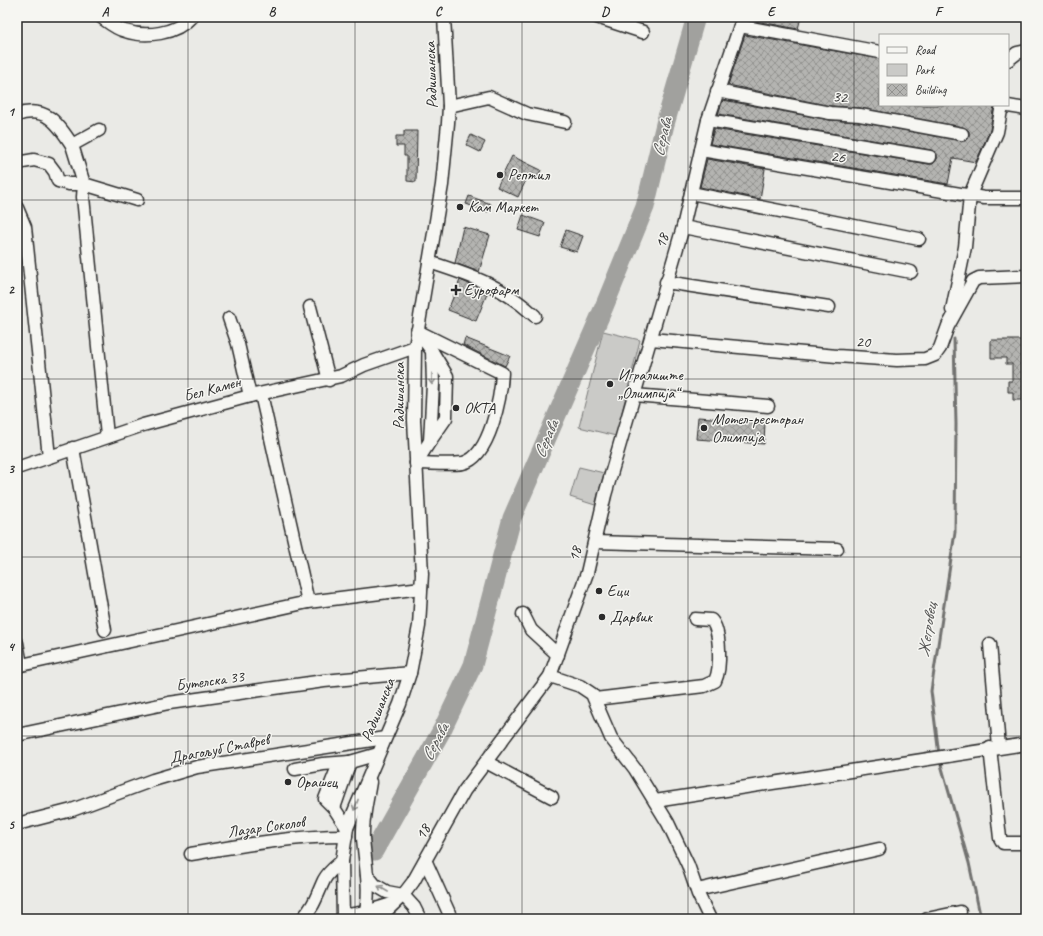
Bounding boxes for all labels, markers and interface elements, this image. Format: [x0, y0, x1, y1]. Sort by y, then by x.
text: A [102, 4, 110, 20]
text: B [269, 4, 277, 20]
text: C [435, 4, 443, 20]
text: D [601, 4, 610, 20]
text: E [768, 4, 777, 20]
text: F [935, 4, 944, 20]
legend [879, 34, 1009, 106]
street label: Радишанска [420, 40, 442, 109]
text: Road [915, 42, 937, 58]
text: Park [915, 62, 936, 78]
text: Building [915, 82, 947, 98]
street label: 32 [832, 86, 850, 108]
text: 1 [8, 104, 16, 120]
water label: Серава [647, 114, 677, 158]
street label: 26 [829, 146, 847, 168]
place label: Рептил [508, 165, 551, 185]
marker: Рептил [495, 170, 505, 180]
place label: Кам Маркет [468, 197, 540, 217]
marker: Кам Маркет [455, 202, 465, 212]
street label: 18 [650, 229, 674, 251]
place label: Еурофарм [464, 280, 519, 300]
text: 2 [8, 282, 15, 298]
marker: Еурофарм [451, 285, 461, 295]
street label: 20 [855, 332, 873, 353]
street label: Радишанска [389, 362, 409, 429]
place label: Игралиште „Олимпија“ [618, 365, 685, 403]
street label: Бел Камен [181, 371, 244, 406]
one-way arrow [428, 372, 436, 385]
marker: Игралиште „Олимпија“ [605, 379, 615, 389]
place label: ОКТА [464, 398, 496, 418]
marker: ОКТА [451, 403, 461, 413]
place label: Мотел-ресторан Олимпија [712, 409, 805, 447]
water label: Серава [529, 415, 564, 461]
marker: Мотел-ресторан Олимпија [699, 423, 709, 433]
text: 3 [8, 461, 15, 477]
street label: 18 [563, 543, 587, 564]
place label: Еци [607, 581, 629, 601]
marker: Еци [594, 586, 604, 596]
water label: Жегровец [913, 600, 941, 658]
place label: Дарвик [610, 607, 653, 627]
marker: Дарвик [597, 612, 607, 622]
text: 4 [8, 639, 16, 655]
street label: Бутелска 33 [175, 666, 247, 696]
street label: Радишанска [356, 674, 400, 745]
water label: Серава [417, 718, 454, 764]
street label: Драгољуб Ставрев [167, 729, 274, 768]
place label: Орашец [296, 772, 339, 792]
marker: Орашец [283, 777, 293, 787]
one-way arrow [351, 798, 359, 810]
street label: Лазар Соколов [226, 811, 309, 842]
text: 5 [8, 817, 15, 833]
street label: 18 [411, 819, 436, 843]
one-way arrow [377, 885, 389, 893]

